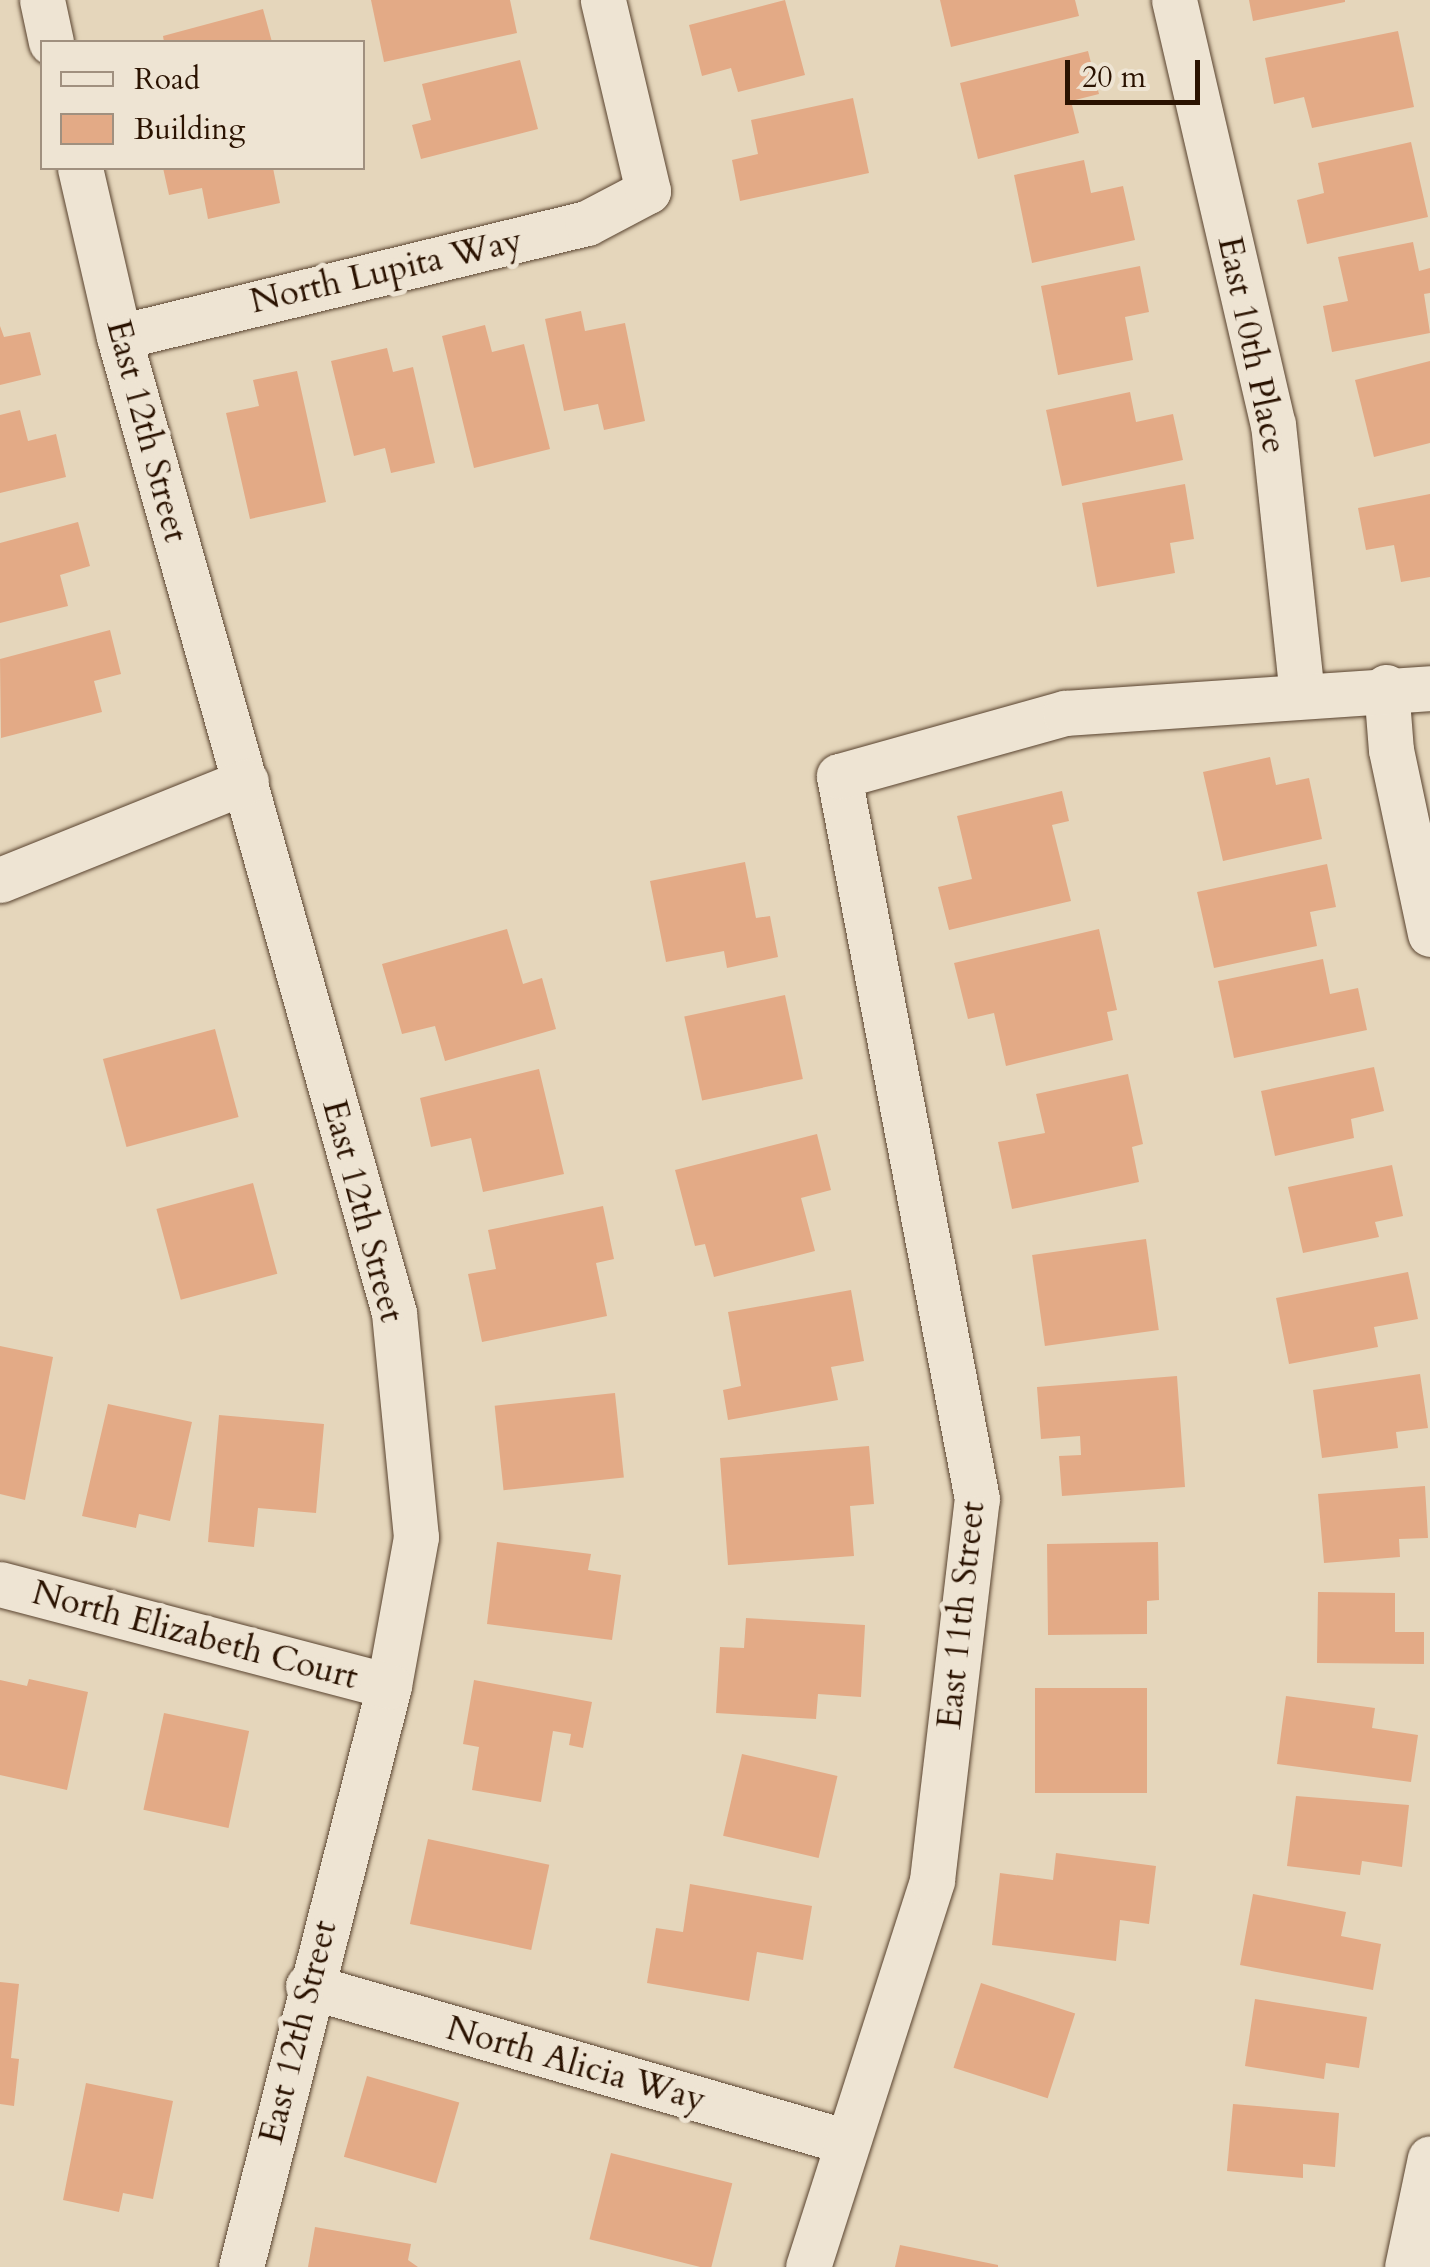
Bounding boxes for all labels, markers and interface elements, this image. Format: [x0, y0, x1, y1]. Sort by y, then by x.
legend [40, 40, 365, 170]
scale bar [1070, 40, 1205, 102]
text: 20 m [1082, 57, 1146, 98]
text: Road [134, 59, 200, 100]
text: Building [134, 109, 245, 150]
street label: North Lupita Way [246, 219, 526, 323]
street label: East 10th Place [1208, 233, 1296, 457]
street label: East 12th Street [97, 315, 197, 547]
street label: East 12th Street [313, 1095, 413, 1327]
street label: East 11th Street [928, 1499, 994, 1731]
street label: North Elizabeth Court [28, 1571, 362, 1699]
street label: East 12th Street [250, 1916, 346, 2148]
street label: North Alicia Way [442, 2007, 710, 2121]

